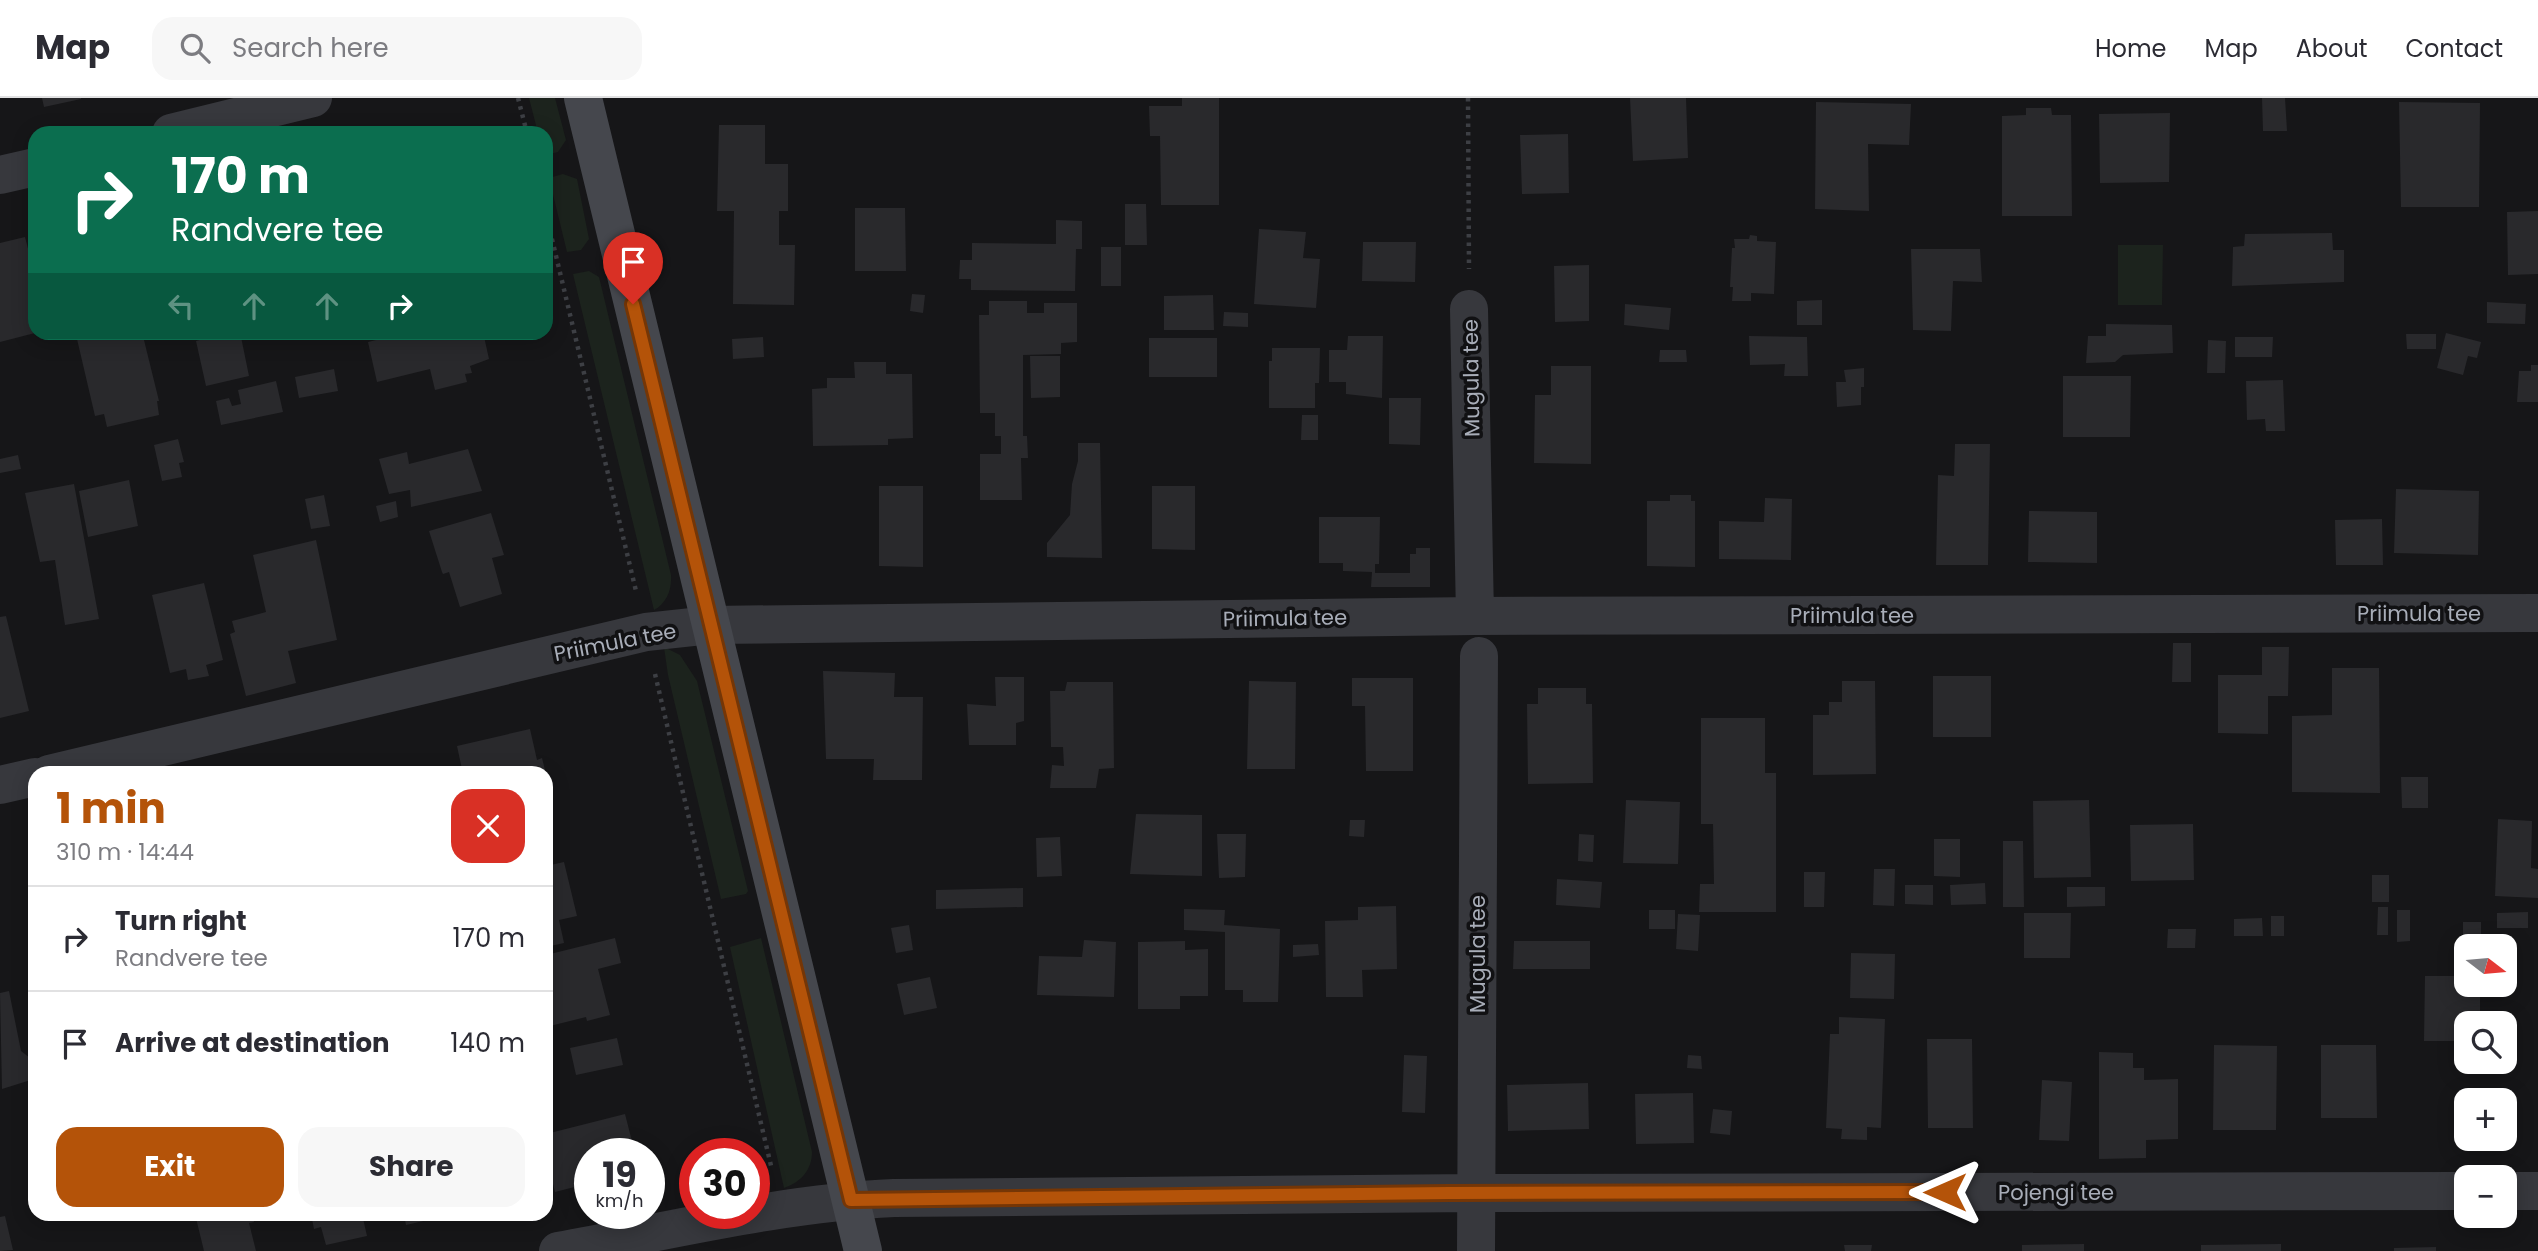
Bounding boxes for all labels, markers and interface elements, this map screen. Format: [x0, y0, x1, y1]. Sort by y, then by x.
search box [152, 17, 642, 80]
text: Map [35, 24, 110, 71]
icon: search [176, 29, 214, 67]
text: Search here [232, 30, 389, 66]
text: Home [2095, 32, 2167, 65]
text: Map [2205, 32, 2258, 65]
text: About [2296, 32, 2367, 65]
text: Contact [2405, 32, 2503, 65]
text: 170 m [171, 142, 310, 210]
icon: right [56, 154, 147, 245]
text: Randvere tee [171, 207, 384, 252]
pin [603, 232, 663, 304]
icon: arrive [614, 243, 652, 281]
icon: left [162, 287, 200, 325]
icon: ahead [235, 287, 273, 325]
icon: ahead [308, 287, 346, 325]
icon: right [381, 287, 419, 325]
street label: Mugula tee [1455, 319, 1487, 437]
street label: Priimula tee [2357, 599, 2481, 628]
street label: Priimula tee [1790, 601, 1914, 630]
street label: Priimula tee [1223, 602, 1347, 634]
street label: Priimula tee [551, 616, 679, 668]
text: 1 min [56, 779, 166, 838]
button: close [451, 789, 525, 863]
text: 310 m · 14:44 [56, 836, 194, 868]
street label: Mugula tee [1463, 895, 1492, 1013]
text: Turn right [115, 903, 247, 939]
icon: right [56, 920, 94, 958]
text: 170 m [452, 920, 525, 956]
north arrow [2454, 934, 2516, 998]
map controls [2454, 934, 2517, 1228]
text: Randvere tee [115, 942, 268, 974]
button: search [2454, 1011, 2517, 1074]
icon: arrive [56, 1025, 94, 1063]
text: Arrive at destination [115, 1025, 390, 1061]
text: 140 m [450, 1025, 525, 1061]
button: + [2454, 1088, 2517, 1151]
button: Exit [56, 1127, 284, 1207]
button: Share [298, 1127, 525, 1207]
speed limit sign: 30 [679, 1138, 770, 1229]
text: 19 [602, 1150, 637, 1199]
position arrow [1908, 1155, 1982, 1229]
button: − [2454, 1165, 2517, 1228]
street label: Pojengi tee [1998, 1178, 2114, 1207]
text: km/h [596, 1188, 643, 1213]

